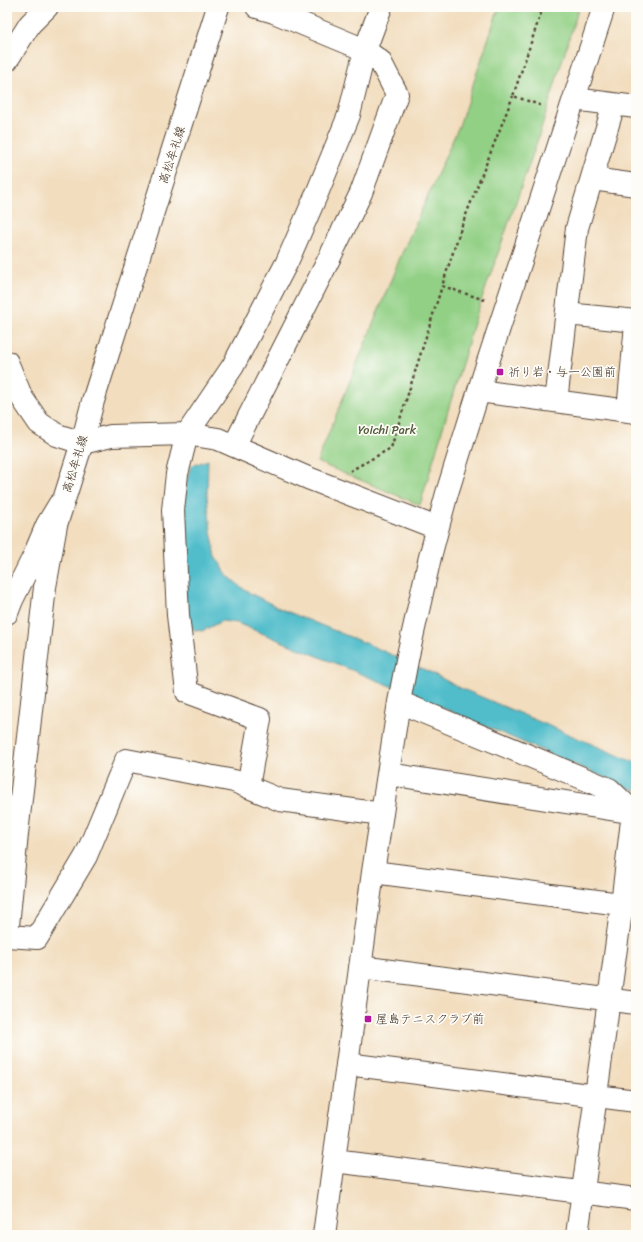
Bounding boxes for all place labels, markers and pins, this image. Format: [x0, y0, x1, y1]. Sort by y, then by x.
place label: 祈り岩・与一公園前 [508, 361, 616, 383]
marker: 祈り岩・与一公園前 [495, 367, 505, 377]
place label: 屋島テニスクラブ前 [376, 1008, 484, 1030]
marker: 屋島テニスクラブ前 [363, 1014, 373, 1024]

